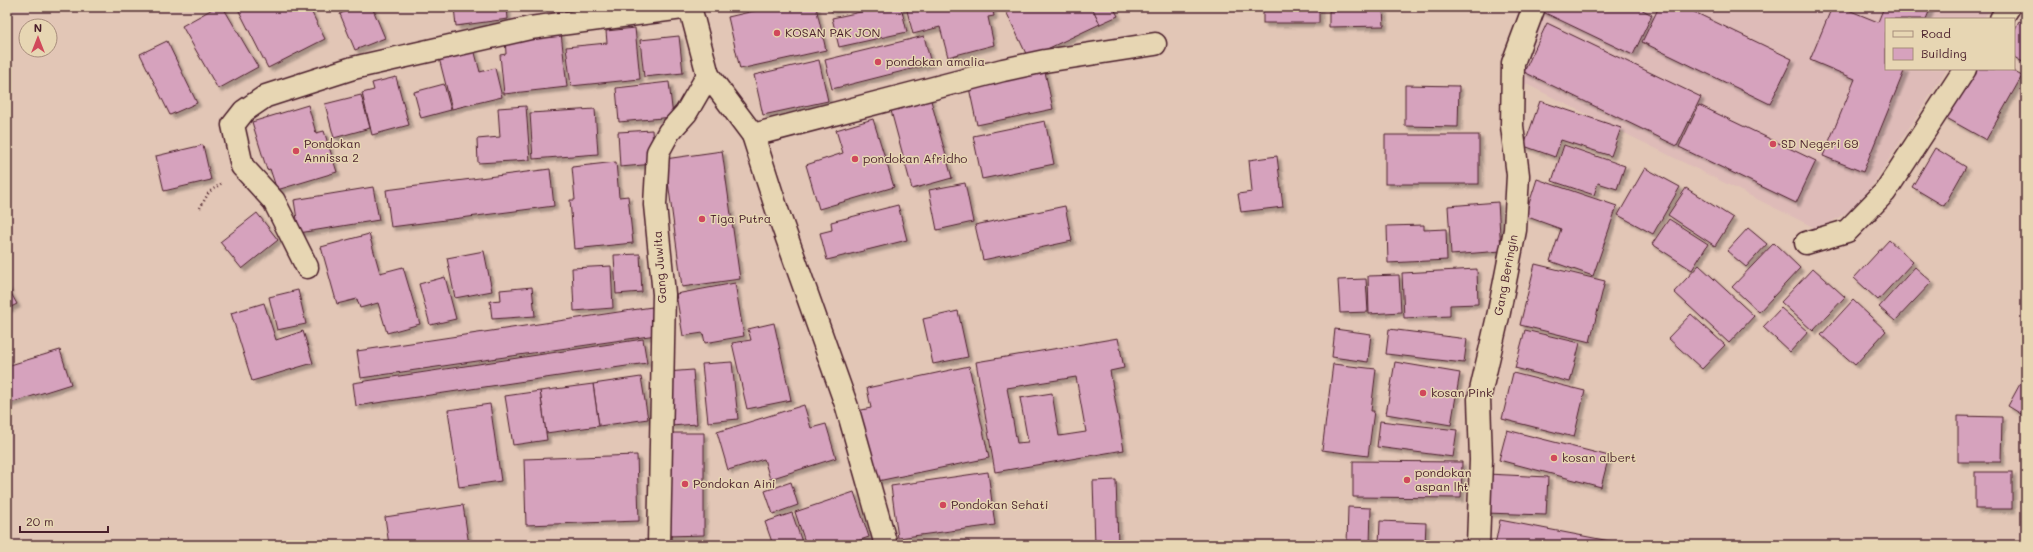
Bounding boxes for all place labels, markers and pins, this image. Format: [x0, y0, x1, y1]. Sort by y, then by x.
place label: KOSAN PAK JON [785, 24, 880, 40]
marker: KOSAN PAK JON [772, 28, 782, 38]
place label: pondokan amalia [886, 53, 985, 69]
marker: pondokan amalia [873, 57, 883, 67]
place label: Pondokan Annissa 2 [304, 135, 360, 165]
place label: SD Negeri 69 [1781, 135, 1858, 151]
marker: SD Negeri 69 [1768, 139, 1778, 149]
marker: Pondokan Annissa 2 [291, 146, 301, 156]
place label: pondokan Afridho [863, 150, 967, 166]
marker: pondokan Afridho [850, 154, 860, 164]
place label: Tiga Putra [710, 210, 771, 226]
marker: Tiga Putra [697, 214, 707, 224]
place label: kosan Pink [1431, 384, 1492, 400]
marker: kosan Pink [1418, 388, 1428, 398]
place label: kosan albert [1562, 449, 1636, 465]
marker: kosan albert [1549, 453, 1559, 463]
place label: pondokan aspan lht [1415, 464, 1471, 494]
place label: Pondokan Aini [693, 475, 775, 491]
marker: pondokan aspan lht [1402, 475, 1412, 485]
marker: Pondokan Aini [680, 479, 690, 489]
place label: Pondokan Sehati [951, 496, 1049, 512]
marker: Pondokan Sehati [938, 500, 948, 510]

